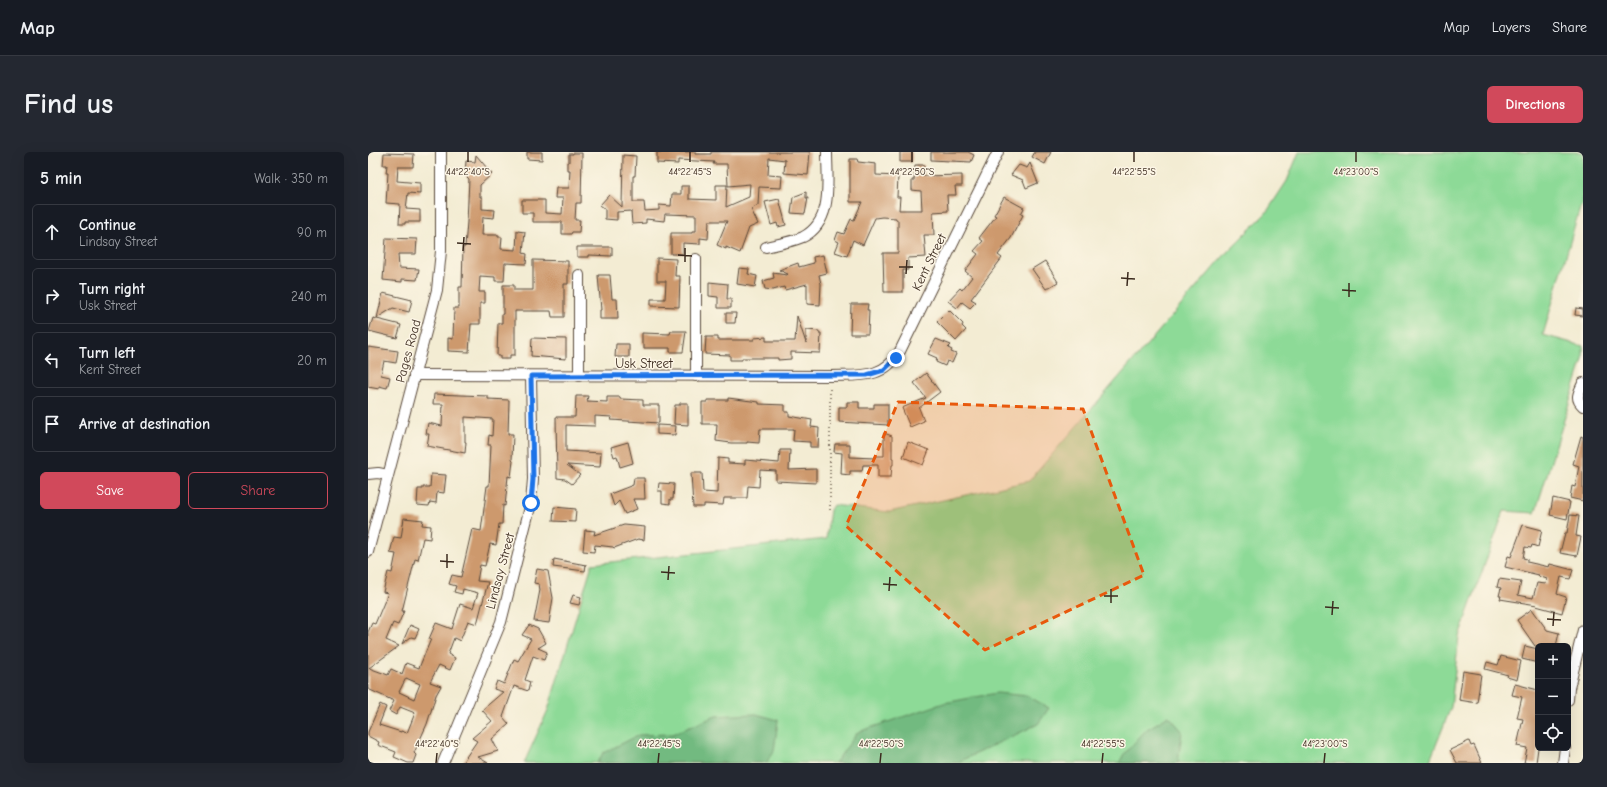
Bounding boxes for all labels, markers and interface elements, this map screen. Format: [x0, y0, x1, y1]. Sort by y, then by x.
text: Map [20, 17, 55, 39]
text: Map [1443, 19, 1470, 36]
text: Layers [1492, 19, 1530, 36]
text: Share [1552, 19, 1587, 36]
button: Directions [1487, 86, 1583, 123]
text: Find us [24, 88, 113, 120]
text: 44°22'40"S [446, 166, 490, 178]
text: 44°22'45"S [668, 166, 712, 178]
text: 44°22'50"S [890, 166, 935, 178]
text: 44°22'55"S [1112, 166, 1156, 178]
text: 44°23'00"S [1334, 166, 1379, 178]
text: 5 min [40, 169, 82, 188]
text: Walk · 350 m [254, 171, 328, 186]
text: Continue [79, 216, 136, 234]
icon: ahead [41, 221, 63, 243]
text: 90 m [297, 225, 327, 240]
street label: Kent Street [909, 230, 950, 293]
text: Lindsay Street [79, 234, 157, 249]
text: Turn right [79, 280, 145, 298]
icon: right [41, 285, 63, 307]
text: 240 m [291, 289, 327, 304]
text: Usk Street [79, 298, 137, 313]
street label: Pages Road [392, 318, 424, 384]
text: Turn left [79, 344, 135, 362]
icon: left [41, 349, 63, 371]
route end [887, 349, 905, 367]
text: 20 m [297, 353, 327, 368]
street label: Usk Street [615, 356, 674, 371]
text: Kent Street [79, 362, 141, 377]
icon: arrive [41, 413, 63, 435]
text: Arrive at destination [79, 415, 210, 433]
button: Save [40, 472, 180, 509]
button: Share [188, 472, 328, 509]
route start [522, 494, 540, 512]
street label: Lindsay Street [483, 530, 518, 611]
map controls [1535, 643, 1571, 751]
button: + [1535, 643, 1571, 679]
button: − [1535, 679, 1571, 715]
button: locate [1535, 715, 1571, 751]
text: 44°22'40"S [415, 738, 459, 750]
text: 44°22'45"S [637, 738, 681, 750]
text: 44°22'50"S [859, 738, 904, 750]
text: 44°22'55"S [1081, 738, 1125, 750]
text: 44°23'00"S [1303, 738, 1348, 750]

